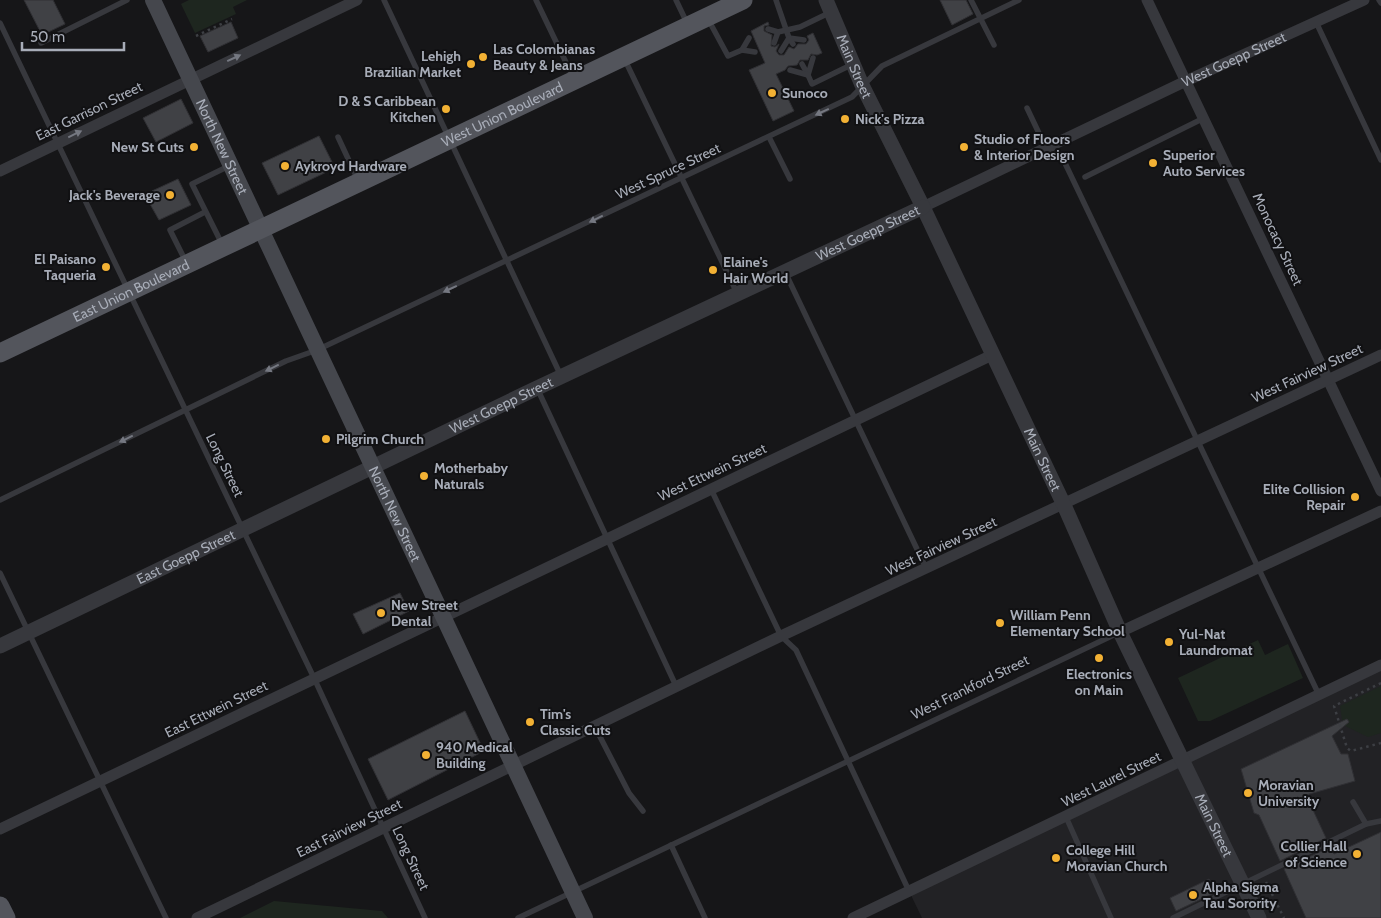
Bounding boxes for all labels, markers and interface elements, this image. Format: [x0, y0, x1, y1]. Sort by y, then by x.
scale bar [22, 20, 125, 52]
text: 50 m [30, 28, 65, 46]
street label: West Goepp Street [1179, 28, 1289, 91]
street label: Main Street [833, 31, 876, 102]
place label: Las Colombianas Beauty & Jeans [493, 40, 595, 74]
place label: Lehigh Brazilian Market [364, 47, 461, 81]
marker: Las Colombianas Beauty & Jeans [477, 51, 489, 63]
one-way arrow [227, 54, 241, 62]
marker: Lehigh Brazilian Market [465, 58, 477, 70]
street label: East Garrison Street [33, 77, 146, 145]
street label: West Union Boulevard [439, 78, 566, 151]
place label: Sunoco [782, 84, 828, 102]
marker: Sunoco [766, 87, 778, 99]
place label: D & S Caribbean Kitchen [338, 92, 436, 126]
street label: North New Street [192, 96, 252, 197]
marker: D & S Caribbean Kitchen [440, 103, 452, 115]
one-way arrow [815, 108, 829, 116]
place label: Nick's Pizza [855, 110, 925, 128]
marker: Nick's Pizza [839, 113, 851, 125]
one-way arrow [68, 130, 82, 138]
place label: Studio of Floors & Interior Design [974, 130, 1074, 164]
place label: New St Cuts [111, 138, 184, 156]
street label: West Spruce Street [613, 139, 724, 203]
marker: New St Cuts [188, 141, 200, 153]
marker: Studio of Floors & Interior Design [958, 141, 970, 153]
place label: Superior Auto Services [1163, 146, 1245, 180]
place label: Aykroyd Hardware [295, 157, 407, 175]
marker: Superior Auto Services [1147, 157, 1159, 169]
marker: Aykroyd Hardware [279, 160, 291, 172]
place label: Jack's Beverage [68, 186, 160, 204]
marker: Jack's Beverage [164, 189, 176, 201]
street label: Monocacy Street [1249, 190, 1307, 288]
street label: West Goepp Street [813, 201, 923, 265]
one-way arrow [589, 215, 604, 223]
place label: El Paisano Taqueria [34, 250, 96, 284]
place label: Elaine's Hair World [723, 253, 788, 287]
street label: East Union Boulevard [70, 255, 192, 326]
marker: El Paisano Taqueria [100, 261, 112, 273]
marker: Elaine's Hair World [707, 264, 719, 276]
one-way arrow [442, 284, 457, 293]
street label: West Fairview Street [1249, 339, 1366, 407]
one-way arrow [265, 364, 279, 372]
street label: West Goepp Street [447, 373, 556, 438]
street label: Main Street [1020, 425, 1065, 494]
street label: Long Street [202, 430, 248, 500]
place label: Pilgrim Church [336, 430, 424, 448]
marker: Pilgrim Church [320, 433, 332, 445]
one-way arrow [119, 435, 133, 443]
street label: West Ettwein Street [655, 439, 769, 505]
place label: Motherbaby Naturals [434, 459, 509, 493]
street label: North New Street [365, 463, 425, 565]
marker: Motherbaby Naturals [418, 470, 430, 482]
place label: Elite Collision Repair [1263, 480, 1345, 514]
marker: Elite Collision Repair [1349, 491, 1361, 503]
street label: West Fairview Street [883, 512, 1000, 580]
street label: East Goepp Street [133, 525, 238, 588]
place label: New Street Dental [391, 596, 458, 630]
place label: William Penn Elementary School [1010, 606, 1125, 640]
marker: New Street Dental [375, 607, 387, 619]
marker: William Penn Elementary School [994, 617, 1006, 629]
place label: Yul-Nat Laundromat [1178, 625, 1253, 659]
marker: Yul-Nat Laundromat [1163, 636, 1175, 648]
street label: West Frankford Street [908, 651, 1032, 723]
marker: Electronics on Main [1093, 652, 1105, 664]
place label: Electronics on Main [1066, 665, 1132, 699]
street label: East Ettwein Street [162, 676, 271, 742]
place label: Tim's Classic Cuts [540, 705, 611, 739]
marker: Tim's Classic Cuts [524, 716, 536, 728]
place label: 940 Medical Building [436, 738, 513, 772]
street label: West Laurel Street [1058, 747, 1164, 811]
marker: 940 Medical Building [420, 749, 432, 761]
place label: Moravian University [1258, 776, 1320, 810]
marker: Moravian University [1242, 787, 1254, 799]
street label: Main Street [1191, 791, 1237, 860]
street label: East Fairview Street [293, 795, 405, 861]
street label: Long Street [388, 823, 434, 893]
place label: Collier Hall of Science [1281, 837, 1347, 871]
place label: College Hill Moravian Church [1066, 841, 1167, 875]
marker: Collier Hall of Science [1351, 848, 1363, 860]
marker: College Hill Moravian Church [1050, 852, 1062, 864]
place label: Alpha Sigma Tau Sorority [1203, 878, 1279, 912]
marker: Alpha Sigma Tau Sorority [1187, 889, 1199, 901]

